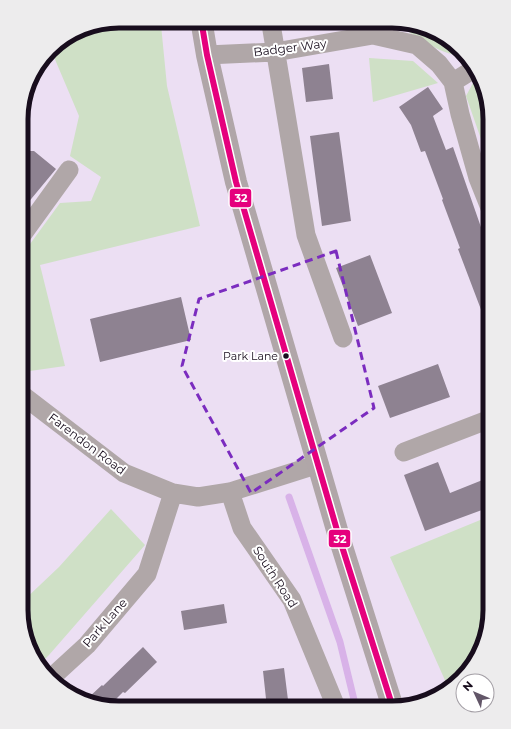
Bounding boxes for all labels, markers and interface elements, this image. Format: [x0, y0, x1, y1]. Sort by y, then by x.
street label: Badger Way [252, 36, 328, 59]
line badge: 32 [229, 188, 252, 208]
text: 32 [234, 191, 248, 205]
place label: Park Lane [223, 349, 278, 363]
marker: Park Lane [281, 351, 291, 361]
street label: Farendon Road [46, 410, 129, 477]
line badge: 32 [328, 529, 351, 548]
text: 32 [333, 532, 347, 546]
street label: South Road [250, 543, 301, 610]
street label: Park Lane [79, 595, 130, 650]
north arrow [455, 673, 495, 713]
text: N [460, 678, 476, 694]

